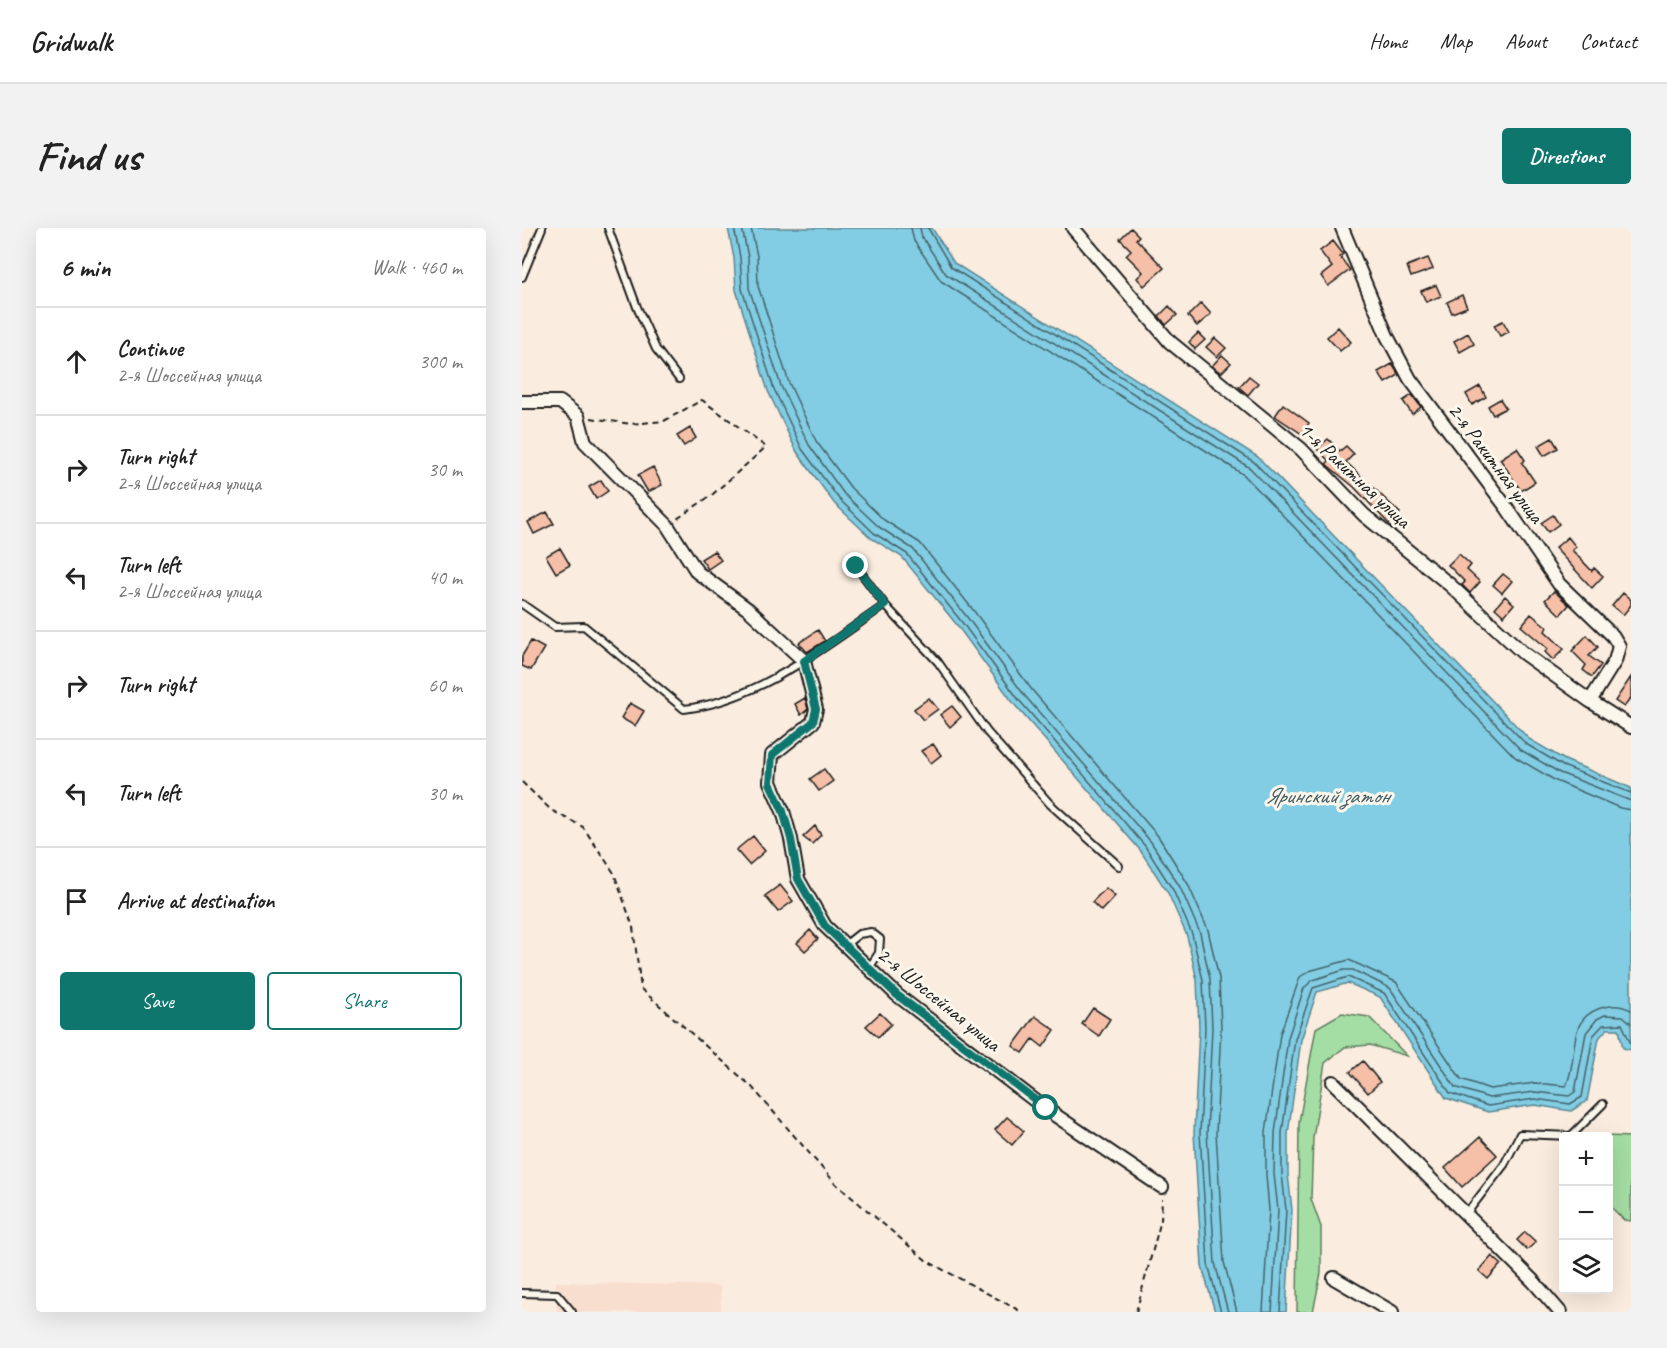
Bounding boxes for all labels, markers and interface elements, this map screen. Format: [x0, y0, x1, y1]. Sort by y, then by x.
text: Gridwalk [30, 24, 112, 59]
text: Home [1369, 28, 1407, 54]
text: Map [1440, 28, 1472, 54]
text: About [1505, 28, 1547, 54]
text: Contact [1580, 28, 1637, 54]
button: Directions [1502, 128, 1631, 184]
text: Find us [36, 130, 141, 183]
text: 6 min [60, 251, 110, 284]
text: Walk · 460 m [372, 255, 462, 280]
text: Continue [117, 335, 183, 363]
icon: ahead [60, 345, 93, 378]
text: 300 m [419, 349, 462, 374]
text: 2-я Шоссейная улица [117, 363, 261, 388]
street label: 2-я Ракитная улица [1442, 398, 1551, 529]
street label: 1-я Ракитная улица [1294, 416, 1418, 535]
text: Turn right [117, 443, 194, 471]
icon: right [60, 453, 93, 486]
text: 30 m [428, 457, 462, 482]
text: 2-я Шоссейная улица [117, 471, 261, 496]
text: Turn left [117, 551, 181, 579]
route end [842, 552, 868, 578]
icon: left [60, 561, 93, 594]
text: 40 m [428, 565, 462, 590]
text: 2-я Шоссейная улица [117, 579, 261, 604]
icon: right [60, 669, 93, 702]
text: Turn right [117, 671, 194, 699]
text: 60 m [428, 673, 462, 698]
icon: left [60, 777, 93, 810]
text: Turn left [117, 779, 181, 807]
text: 30 m [428, 781, 462, 806]
water label: Яринский затон [1265, 782, 1393, 810]
icon: arrive [60, 885, 93, 918]
text: Arrive at destination [117, 887, 274, 915]
street label: 2-я Шоссейная улица [872, 941, 1007, 1058]
button: Save [60, 972, 255, 1030]
button: Share [267, 972, 462, 1030]
route start [1032, 1094, 1058, 1120]
map controls [1559, 1132, 1613, 1294]
button: + [1559, 1132, 1613, 1186]
button: − [1559, 1186, 1613, 1240]
button: layers [1559, 1240, 1613, 1294]

